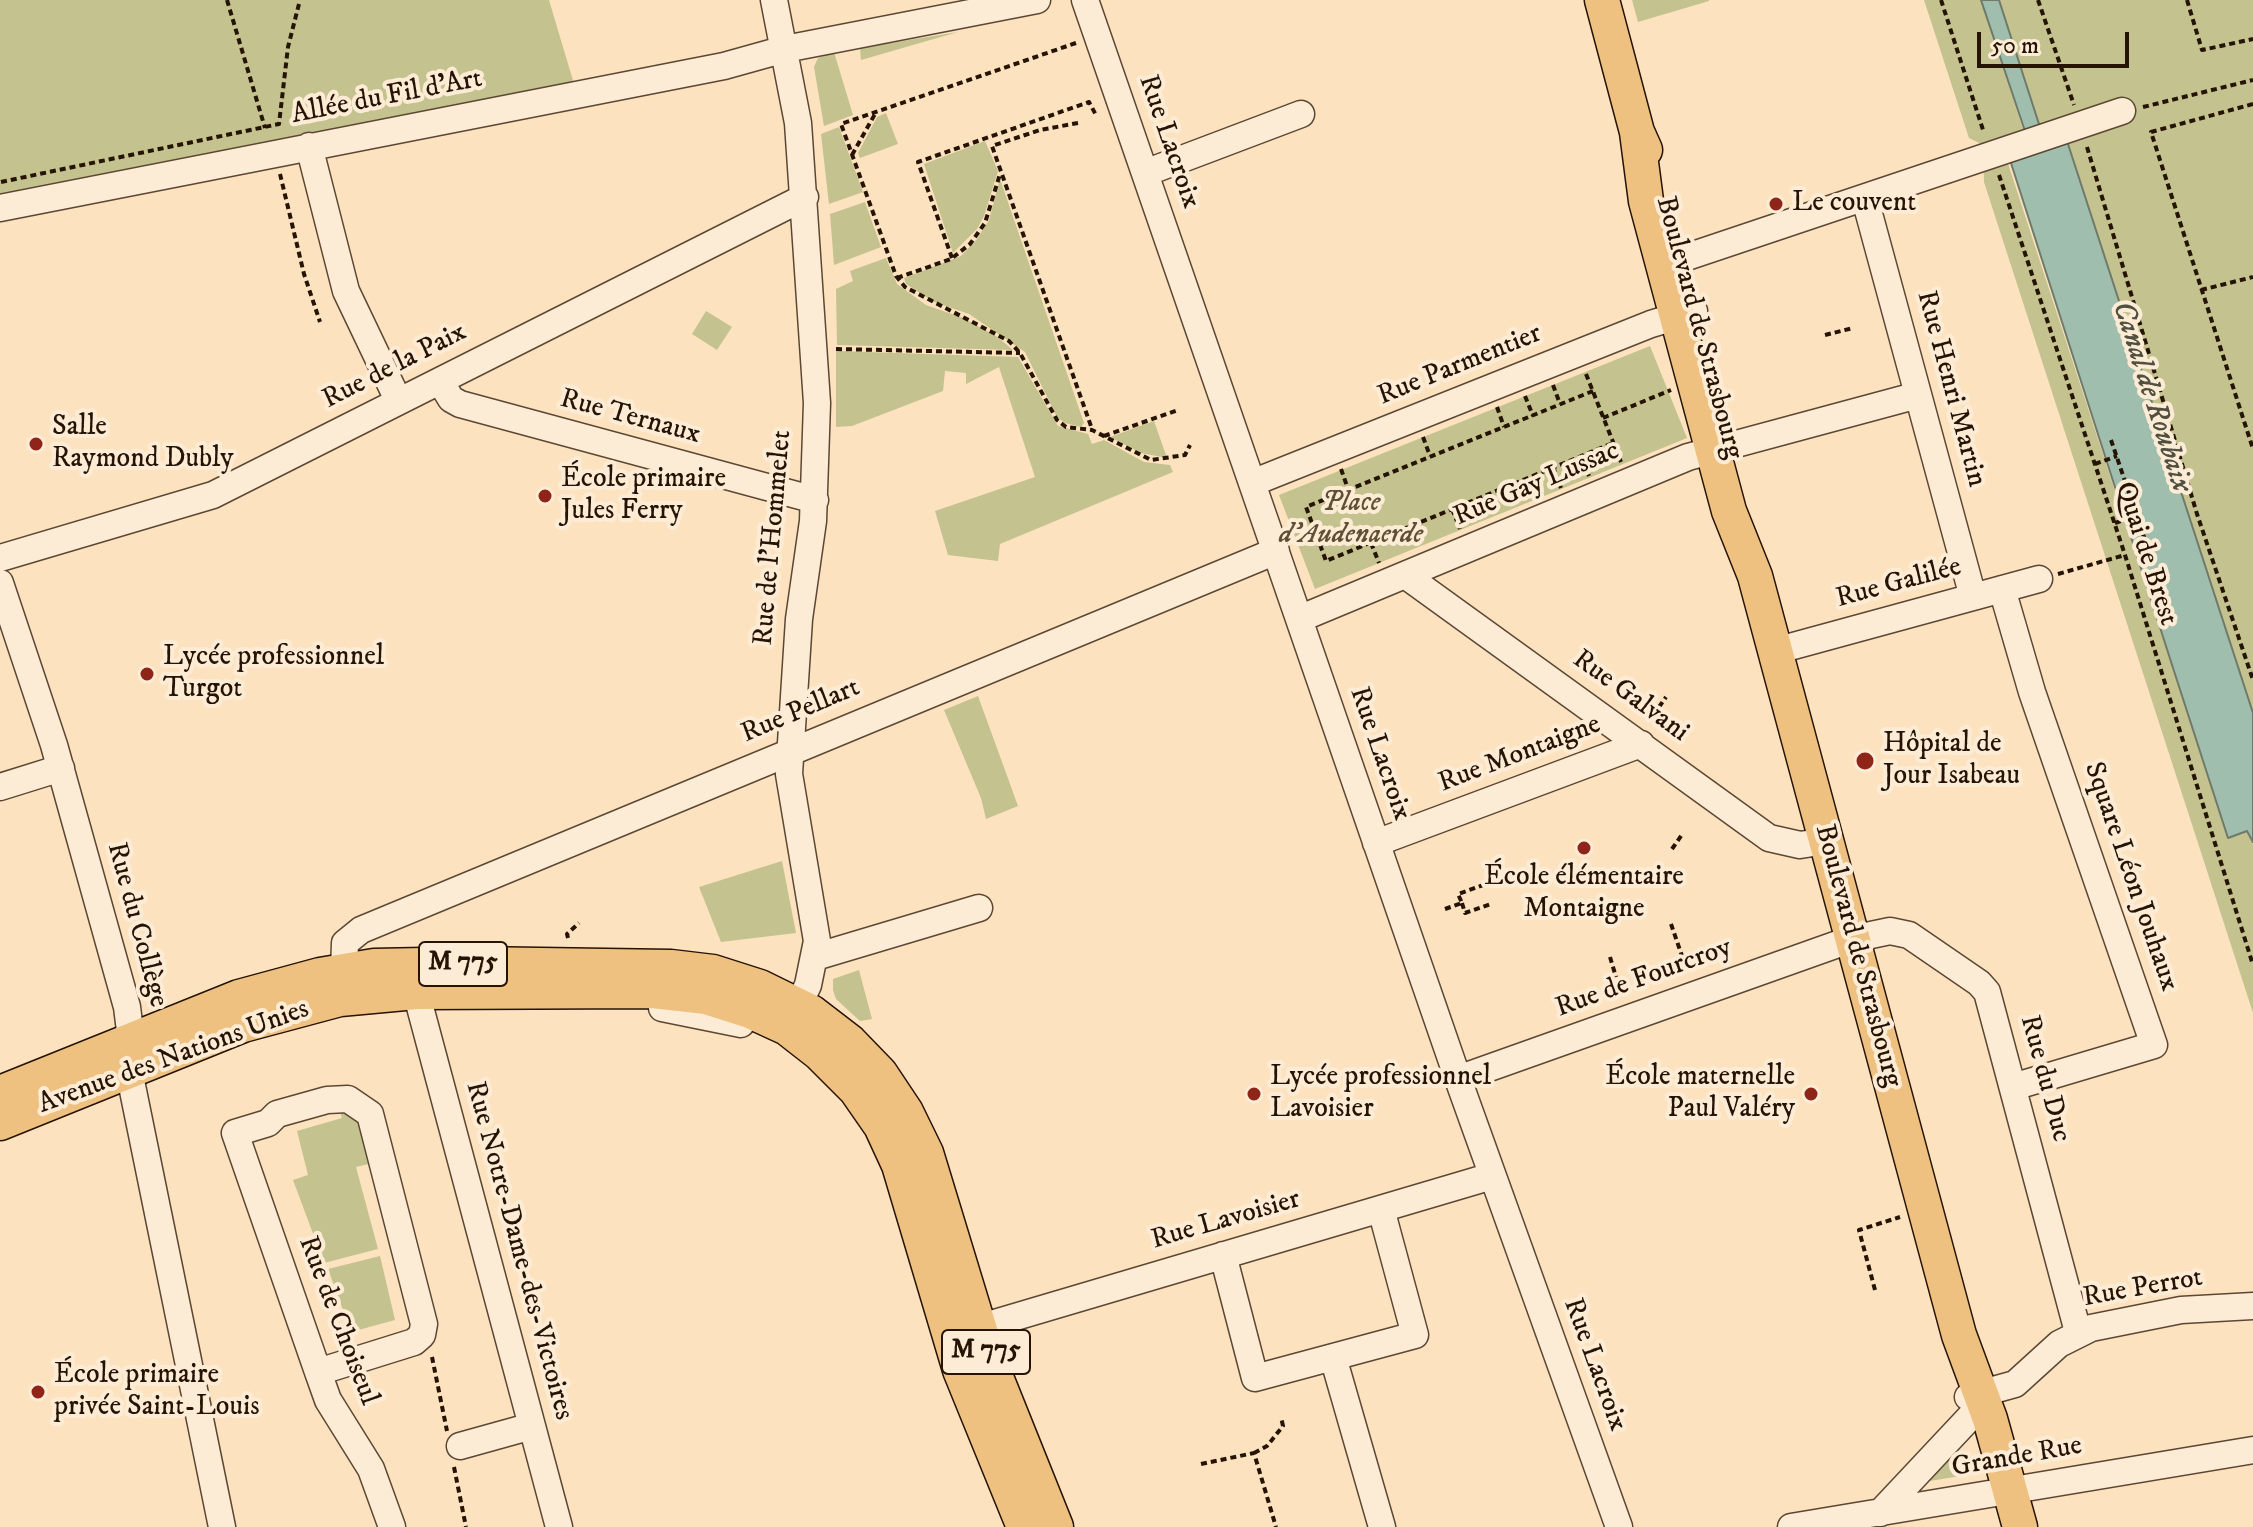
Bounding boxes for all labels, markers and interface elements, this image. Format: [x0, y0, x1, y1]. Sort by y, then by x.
scale bar [1981, 16, 2133, 66]
text: 50 m [1991, 31, 2039, 61]
street label: Allée du Fil d'Art [289, 63, 485, 133]
street label: Rue Lacroix [1130, 71, 1206, 213]
place label: Le couvent [1792, 187, 1916, 221]
street label: Boulevard de Strasbourg [1647, 193, 1749, 463]
marker: Le couvent [1767, 195, 1785, 213]
street label: Rue Henri Martin [1908, 287, 1992, 491]
water label: Canal de Roubaix [2102, 297, 2198, 497]
street label: Rue de la Paix [318, 316, 472, 418]
street label: Rue Parmentier [1373, 318, 1547, 414]
street label: Rue Ternaux [556, 383, 704, 453]
place label: Salle Raymond Dubly [52, 411, 233, 477]
street label: Rue de l'Hommelet [748, 429, 800, 647]
marker: Salle Raymond Dubly [27, 435, 45, 453]
street label: Rue Gay Lussac [1449, 435, 1625, 535]
place label: École primaire Jules Ferry [561, 463, 726, 529]
street label: Quai de Brest [2106, 478, 2184, 630]
marker: École primaire Jules Ferry [536, 487, 554, 505]
park label: Place d'Audenaerde [1279, 487, 1423, 553]
street label: Rue Galilée [1833, 551, 1965, 617]
place label: Lycée professionnel Turgot [163, 641, 384, 707]
street label: Rue Galvani [1565, 644, 1695, 750]
marker: Lycée professionnel Turgot [138, 665, 156, 683]
street label: Rue Pellart [737, 672, 865, 752]
street label: Rue Lacroix [1341, 683, 1417, 825]
street label: Rue Montaigne [1434, 709, 1606, 801]
place label: Hôpital de Jour Isabeau [1883, 728, 2020, 794]
marker: Hôpital de Jour Isabeau [1854, 750, 1876, 772]
street label: Square Léon Jouhaux [2075, 758, 2185, 996]
street label: Boulevard de Strasbourg [1806, 821, 1908, 1091]
street label: Rue du Collège [98, 839, 174, 1011]
marker: École élémentaire Montaigne [1575, 839, 1593, 857]
place label: École élémentaire Montaigne [1484, 861, 1684, 927]
street label: Rue de Fourcroy [1552, 932, 1736, 1026]
road number: M 775 [419, 942, 507, 986]
street label: Avenue des Nations Unies [34, 993, 314, 1123]
street label: Rue du Duc [2011, 1012, 2077, 1146]
place label: Lycée professionnel Lavoisier [1270, 1061, 1491, 1127]
place label: École maternelle Paul Valéry [1605, 1061, 1795, 1127]
street label: Rue Notre-Dame-des-Victoires [457, 1078, 579, 1424]
marker: Lycée professionnel Lavoisier [1245, 1085, 1263, 1103]
marker: École maternelle Paul Valéry [1802, 1085, 1820, 1103]
street label: Rue Lavoisier [1148, 1184, 1304, 1258]
street label: Rue de Choiseul [289, 1232, 385, 1410]
street label: Rue Perrot [2081, 1262, 2205, 1316]
street label: Rue Lacroix [1554, 1294, 1634, 1436]
road number: M 775 [942, 1330, 1030, 1374]
place label: École primaire privée Saint-Louis [54, 1359, 260, 1425]
marker: École primaire privée Saint-Louis [29, 1383, 47, 1401]
street label: Grande Rue [1949, 1430, 2085, 1486]

